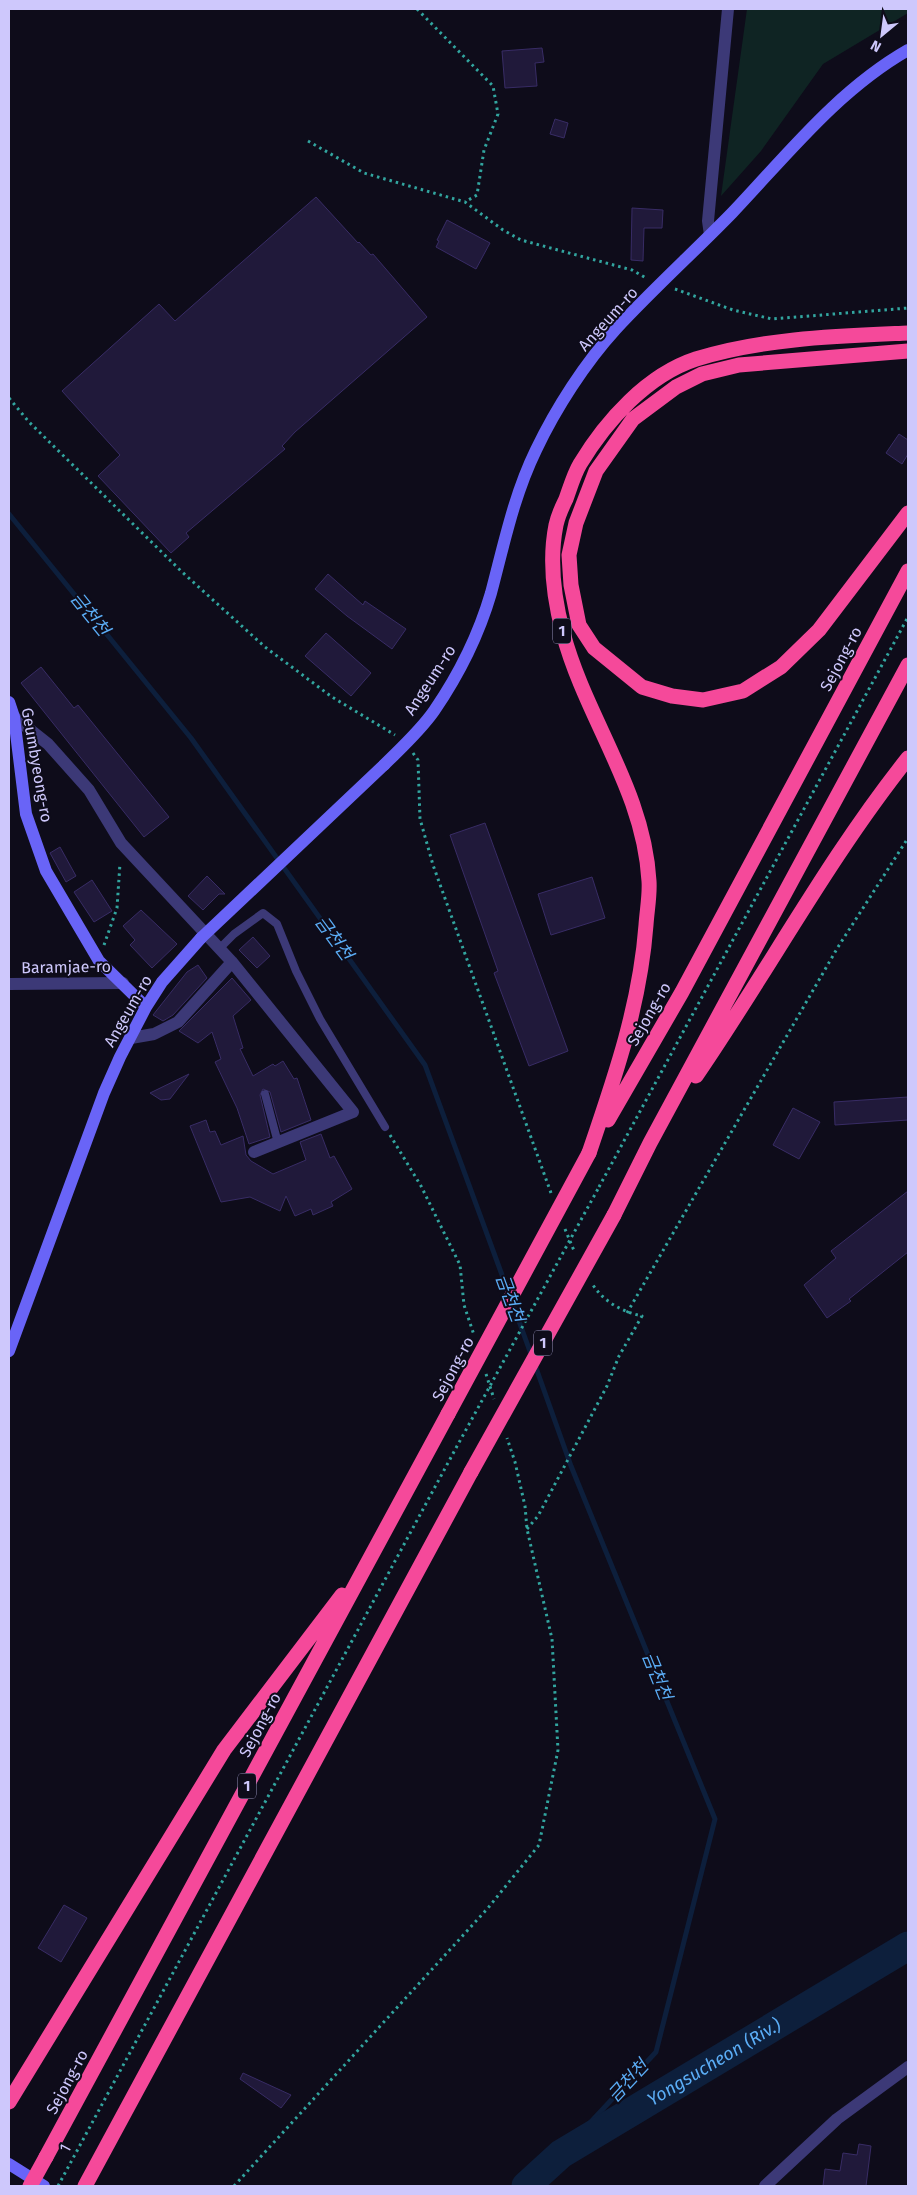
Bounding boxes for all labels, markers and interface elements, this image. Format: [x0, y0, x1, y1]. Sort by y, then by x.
north arrow [857, 10, 907, 60]
text: N [868, 36, 884, 56]
street label: Angeum-ro [574, 283, 642, 355]
water label: 금천천 [66, 588, 116, 642]
road number: 1 [553, 618, 571, 644]
street label: Sejong-ro [816, 624, 866, 694]
street label: Angeum-ro [400, 641, 460, 719]
street label: Geumbyeong-ro [18, 706, 56, 824]
water label: 금천천 [310, 911, 359, 967]
street label: Baramjae-ro [21, 957, 111, 977]
street label: Angeum-ro [100, 972, 156, 1050]
street label: Sejong-ro [623, 979, 675, 1049]
water label: 금천천 [491, 1271, 530, 1327]
road number: 1 [534, 1330, 552, 1356]
street label: Sejong-ro [428, 1334, 478, 1404]
water label: 금천천 [637, 1649, 677, 1705]
street label: Sejong-ro [235, 1690, 285, 1760]
road number: 1 [238, 1774, 256, 1798]
water label: Yongsucheon (Riv.) [643, 2014, 785, 2111]
street label: Sejong-ro [42, 2047, 92, 2117]
water label: 금천천 [603, 2054, 655, 2107]
street label: 1 [55, 2140, 75, 2156]

